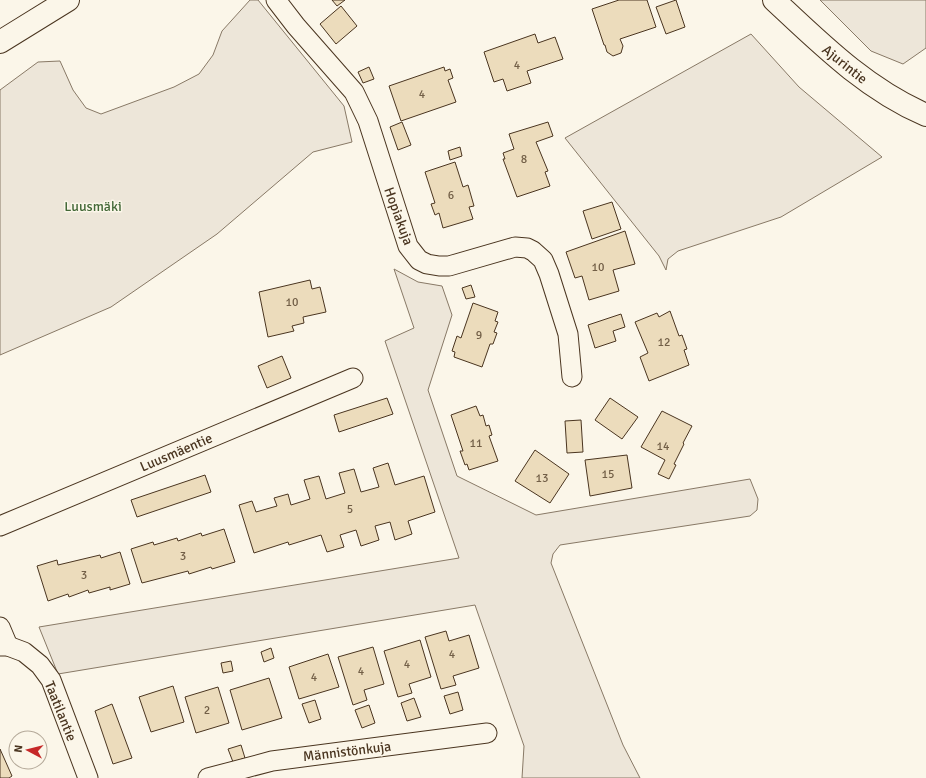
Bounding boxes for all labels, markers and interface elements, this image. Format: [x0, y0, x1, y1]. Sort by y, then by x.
street label: Ajurintie [819, 41, 871, 88]
house number: 4 [514, 58, 521, 73]
house number: 4 [419, 87, 426, 102]
house number: 8 [521, 152, 527, 167]
street label: Hopiakuja [380, 185, 417, 247]
house number: 6 [448, 188, 454, 203]
park label: Luusmäki [64, 198, 122, 215]
house number: 10 [592, 260, 604, 275]
house number: 10 [286, 295, 298, 310]
house number: 9 [476, 328, 482, 343]
house number: 12 [658, 335, 670, 350]
street label: Luusmäentie [137, 430, 215, 475]
house number: 11 [470, 436, 482, 451]
house number: 14 [657, 439, 670, 454]
house number: 15 [602, 467, 614, 482]
house number: 13 [536, 471, 548, 486]
house number: 5 [347, 502, 353, 517]
house number: 3 [180, 549, 186, 564]
house number: 3 [81, 568, 87, 583]
house number: 4 [449, 647, 456, 662]
house number: 4 [404, 657, 411, 672]
house number: 4 [358, 664, 365, 679]
house number: 4 [311, 670, 318, 685]
street label: Taatilantie [41, 679, 80, 744]
house number: 2 [204, 703, 210, 718]
north arrow [8, 730, 48, 770]
street label: Männistönkuja [302, 738, 392, 765]
text: N [12, 744, 25, 753]

